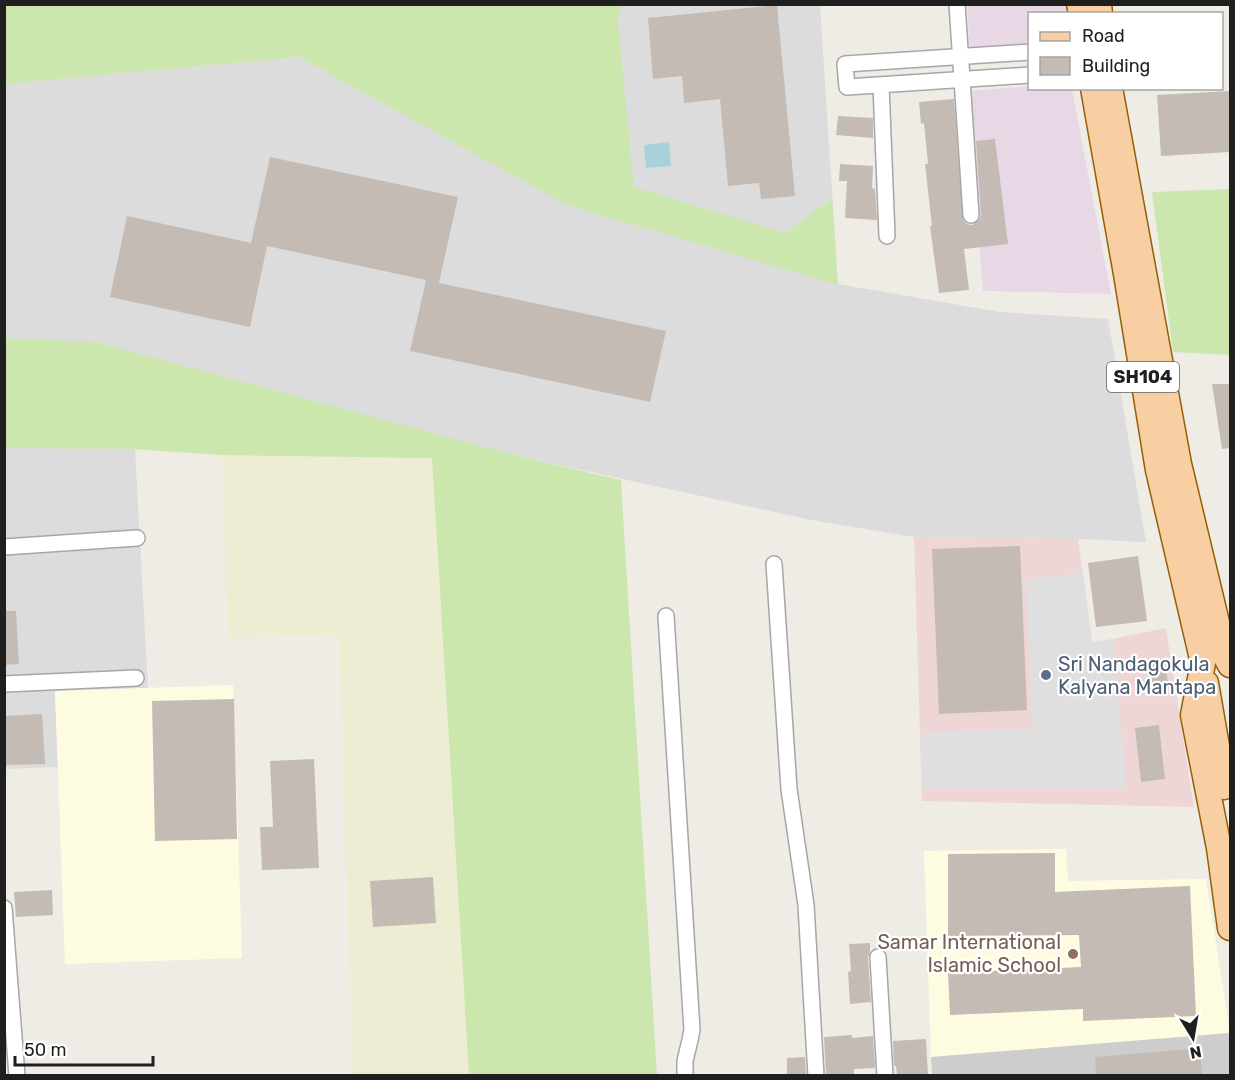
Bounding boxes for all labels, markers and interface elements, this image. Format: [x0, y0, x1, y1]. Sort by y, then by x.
legend [1028, 12, 1223, 90]
text: Road [1082, 25, 1125, 47]
text: Building [1082, 55, 1150, 77]
road number: SH104 [1107, 362, 1179, 392]
place label: Sri Nandagokula Kalyana Mantapa [1058, 652, 1216, 699]
marker: Sri Nandagokula Kalyana Mantapa [1039, 668, 1053, 682]
place label: Samar International Islamic School [877, 930, 1061, 977]
marker: Samar International Islamic School [1066, 947, 1080, 961]
north arrow [1163, 1008, 1223, 1068]
scale bar [15, 1029, 153, 1067]
text: 50 m [24, 1039, 67, 1061]
text: N [1188, 1042, 1203, 1063]

